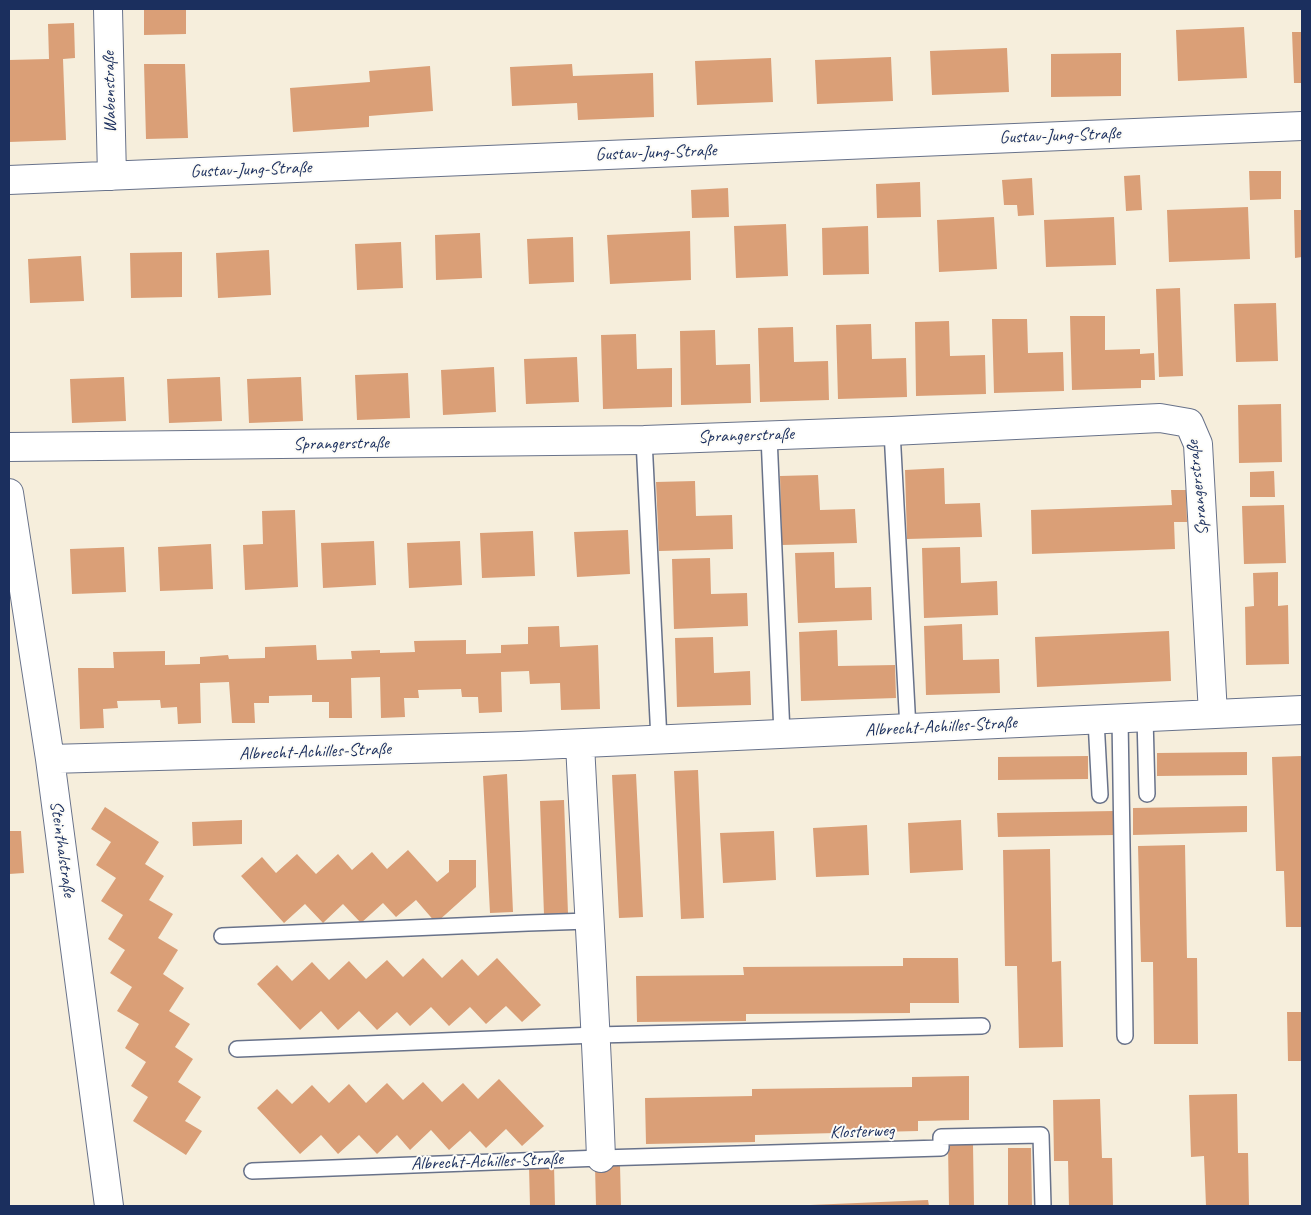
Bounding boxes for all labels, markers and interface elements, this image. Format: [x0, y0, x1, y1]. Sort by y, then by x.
street label: Wabenstraße [98, 51, 122, 133]
street label: Gustav-Jung-Straße [999, 123, 1121, 149]
street label: Gustav-Jung-Straße [595, 140, 717, 166]
street label: Gustav-Jung-Straße [190, 157, 312, 183]
street label: Sprangerstraße [698, 424, 794, 448]
street label: Sprangerstraße [293, 432, 389, 456]
street label: Sprangerstraße [1182, 439, 1214, 537]
street label: Albrecht-Achilles-Straße [865, 712, 1017, 742]
street label: Albrecht-Achilles-Straße [239, 739, 391, 765]
street label: Steinthalstraße [45, 800, 79, 898]
street label: Klosterweg [829, 1120, 895, 1144]
street label: Albrecht-Achilles-Straße [411, 1149, 563, 1175]

